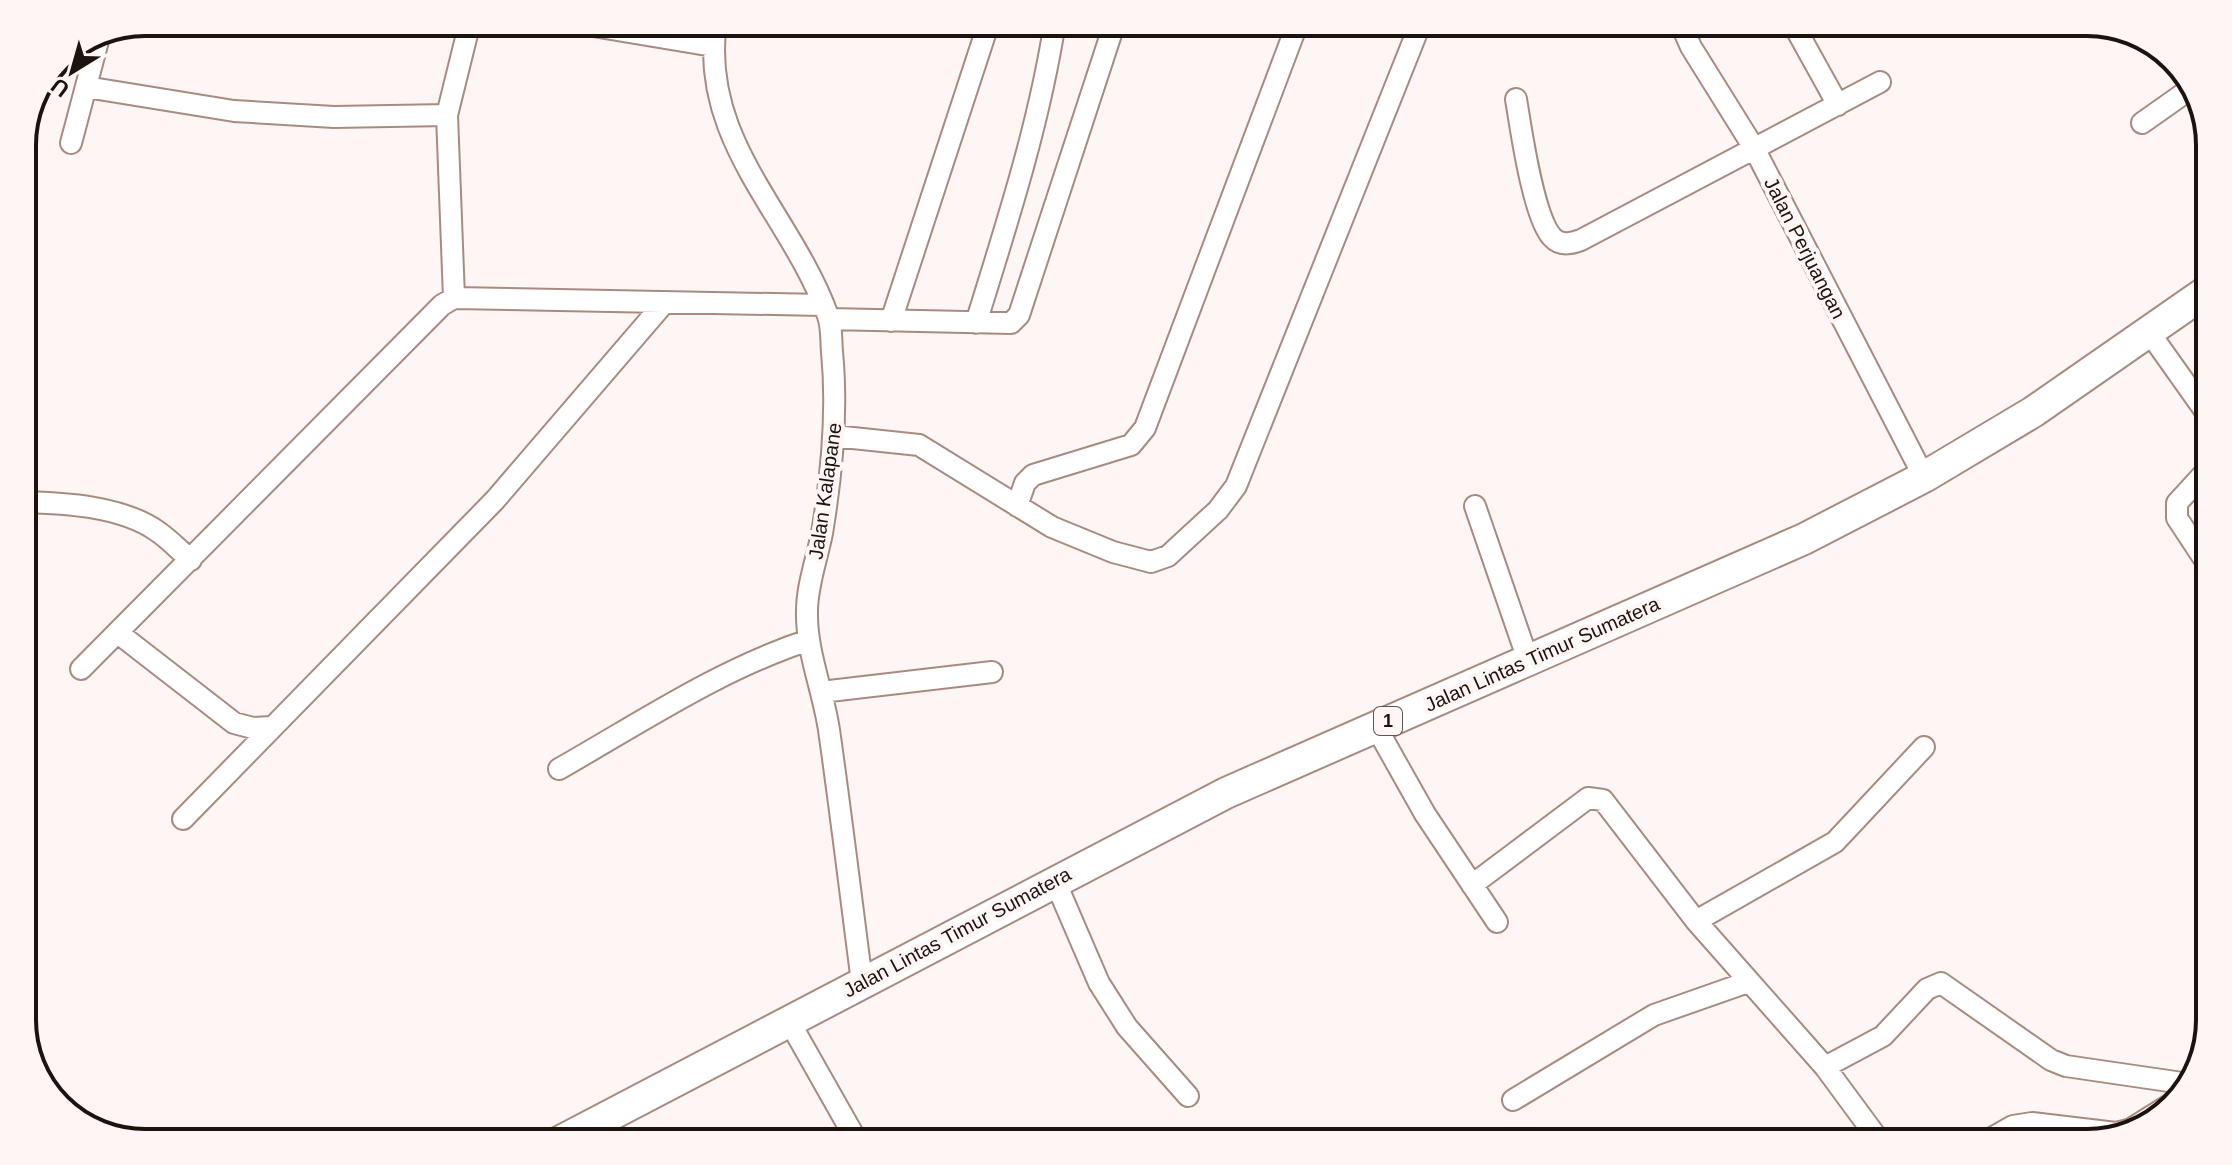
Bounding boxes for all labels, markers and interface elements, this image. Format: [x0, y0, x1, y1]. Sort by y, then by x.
north arrow [32, 32, 112, 112]
text: U [46, 73, 74, 102]
street label: Jalan Perjuangan [1760, 174, 1850, 322]
street label: Jalan Kalapane [805, 421, 845, 561]
street label: Jalan Lintas Timur Sumatera [1421, 592, 1664, 716]
road number: 1 [1374, 707, 1402, 735]
street label: Jalan Lintas Timur Sumatera [839, 862, 1075, 1001]

